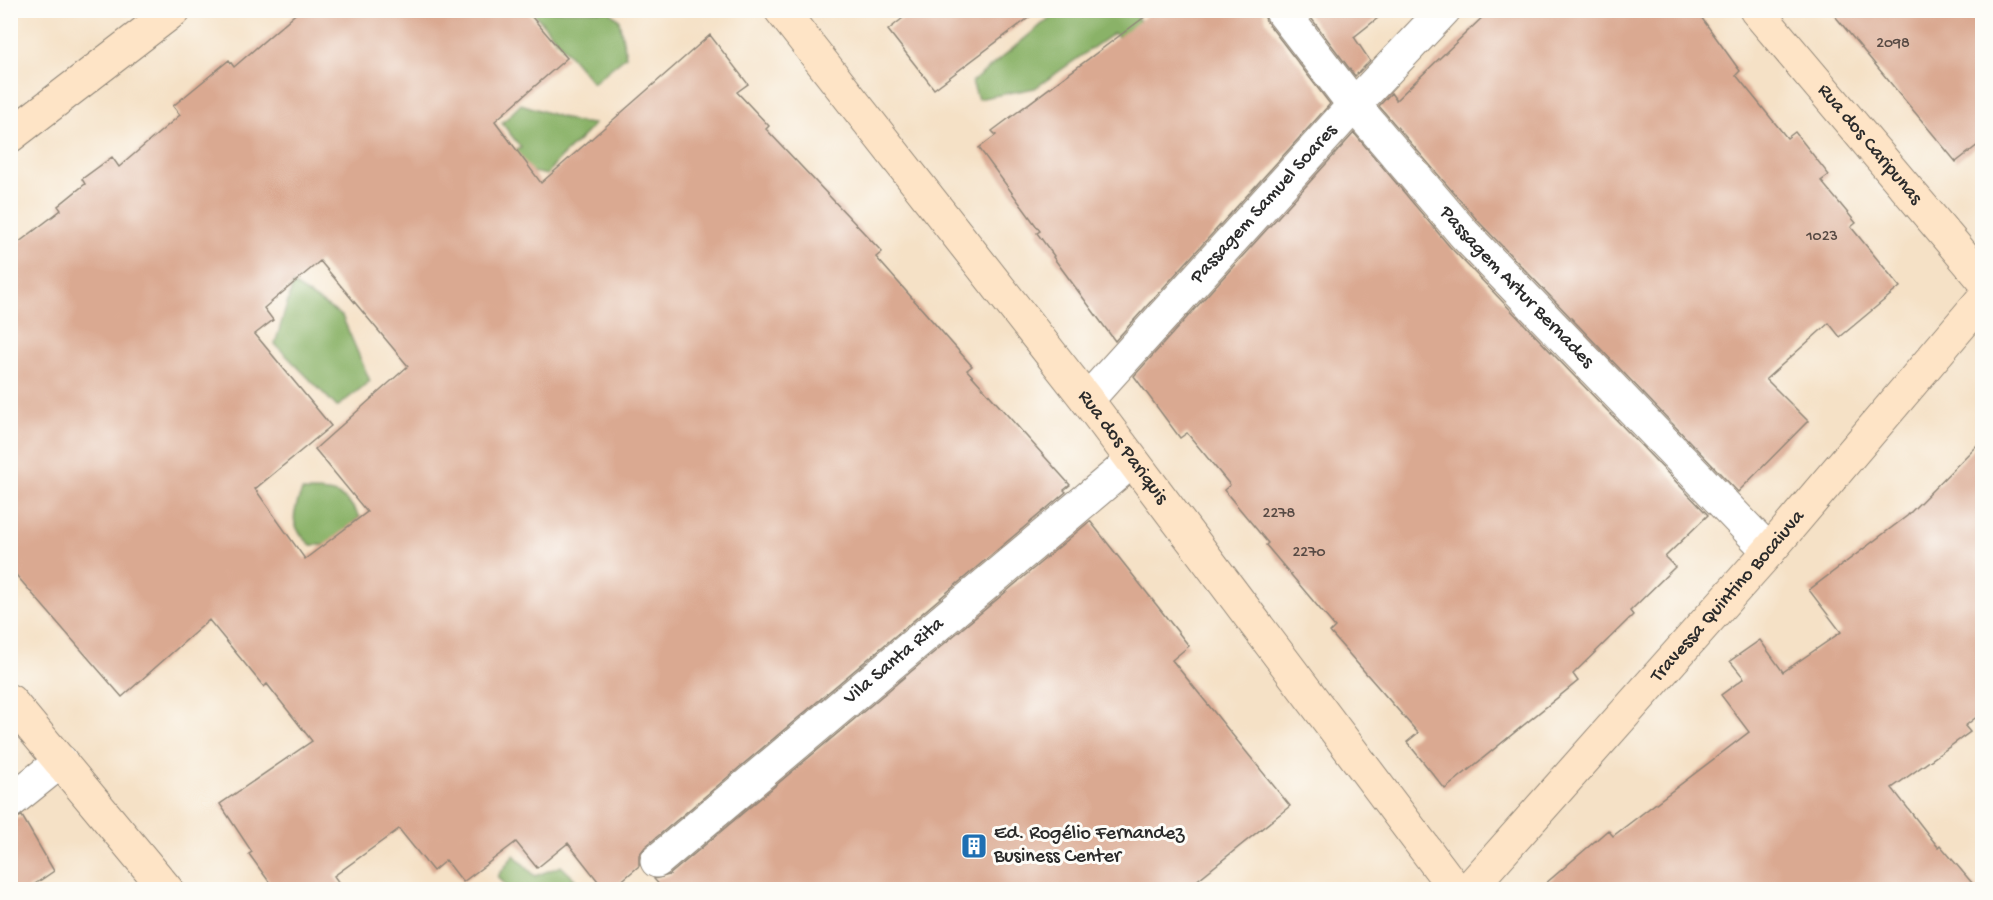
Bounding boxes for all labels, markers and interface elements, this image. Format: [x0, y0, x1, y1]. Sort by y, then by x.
house number: 2098 [1876, 35, 1910, 54]
street label: Rua dos Caripunas [1812, 80, 1927, 210]
street label: Passagem Samuel Soares [1185, 119, 1343, 290]
street label: Passagem Artur Bernades [1433, 201, 1599, 374]
house number: 1023 [1805, 228, 1838, 247]
street label: Rua dos Pariquis [1072, 386, 1173, 509]
house number: 2278 [1263, 505, 1296, 524]
street label: Travessa Quintino Bocaiuva [1645, 505, 1810, 688]
house number: 2270 [1292, 544, 1326, 563]
street label: Vila Santa Rita [839, 612, 950, 711]
place label: Ed. Rogélio Fernandez Business Center [993, 823, 1185, 869]
building icon: Ed. Rogélio Fernandez Business Center [959, 831, 989, 861]

